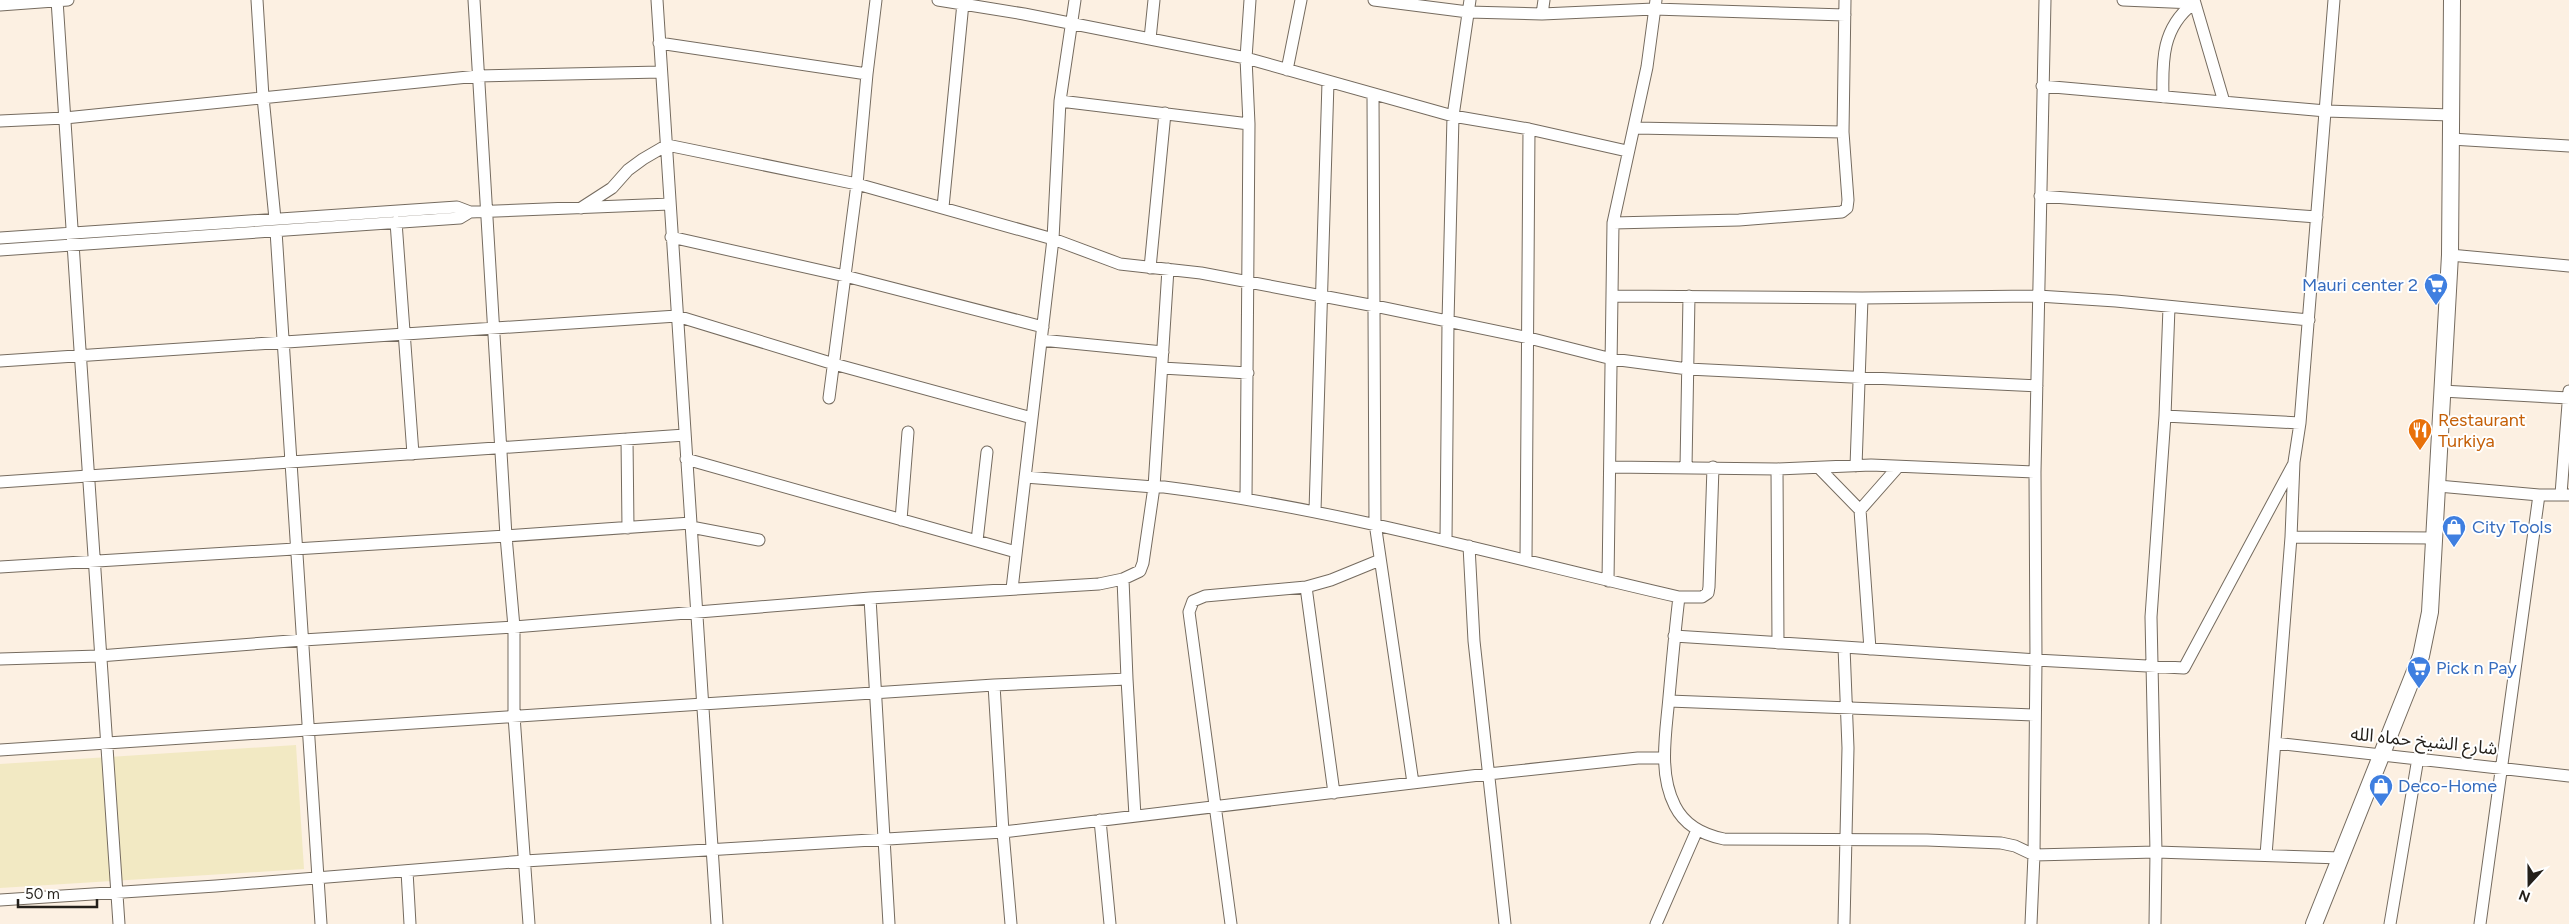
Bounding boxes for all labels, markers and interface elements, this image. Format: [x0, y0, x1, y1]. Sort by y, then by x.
supermarket icon: Mauri center 2 [2423, 272, 2449, 306]
place label: Mauri center 2 [2302, 274, 2418, 296]
place label: Restaurant Turkiya [2438, 409, 2526, 452]
restaurant icon: Restaurant Turkiya [2407, 417, 2433, 451]
shop icon: City Tools [2441, 514, 2467, 548]
place label: City Tools [2472, 516, 2552, 538]
supermarket icon: Pick n Pay [2406, 655, 2432, 689]
place label: Pick n Pay [2436, 657, 2517, 679]
street label: شارع الشيخ حماه الله [2349, 722, 2499, 763]
shop icon: Deco-Home [2368, 773, 2394, 807]
place label: Deco-Home [2398, 775, 2497, 797]
north arrow [2504, 859, 2554, 909]
scale bar [18, 876, 96, 908]
text: 50 m [25, 885, 60, 903]
text: N [2516, 886, 2533, 906]

